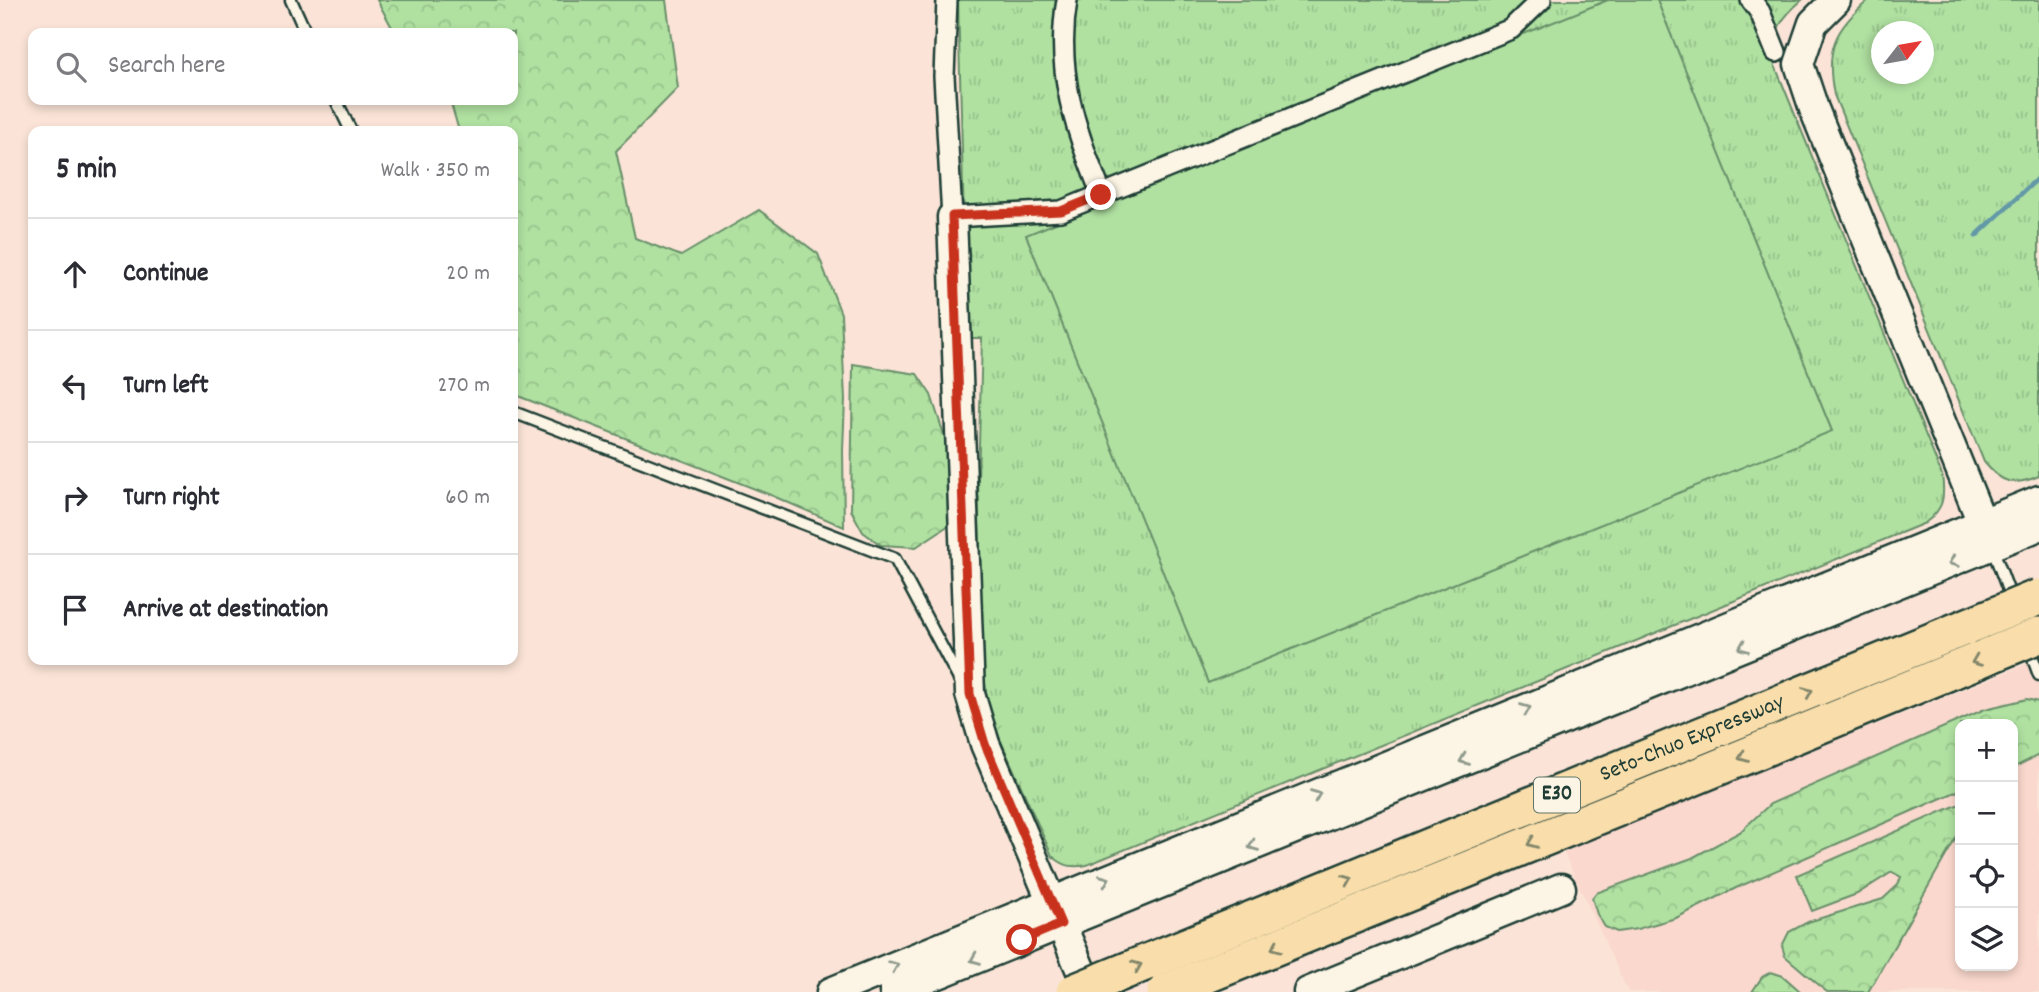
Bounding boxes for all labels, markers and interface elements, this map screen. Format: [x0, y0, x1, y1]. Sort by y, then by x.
north arrow [1871, 21, 1934, 84]
search box [28, 28, 518, 105]
icon: search [52, 48, 90, 86]
text: Search here [108, 48, 226, 85]
text: 5 min [56, 150, 117, 193]
text: Walk · 350 m [381, 155, 490, 188]
route end [1085, 179, 1116, 210]
icon: ahead [56, 255, 94, 293]
text: Continue [123, 256, 208, 293]
text: 20 m [446, 258, 490, 291]
icon: left [56, 367, 94, 405]
text: Turn left [123, 368, 209, 405]
text: 270 m [438, 370, 490, 403]
icon: right [56, 479, 94, 517]
text: Turn right [123, 480, 220, 517]
text: 60 m [445, 482, 490, 515]
one-way arrow [1948, 553, 1960, 567]
icon: arrive [56, 591, 94, 629]
text: Arrive at destination [123, 592, 328, 629]
one-way arrow [1737, 639, 1749, 653]
one-way arrow [1971, 653, 1983, 667]
street label: Seto-Chuo Expressway [1595, 686, 1790, 792]
one-way arrow [1801, 686, 1813, 700]
one-way arrow [1520, 703, 1532, 717]
map controls [1955, 719, 2018, 971]
button: + [1955, 719, 2018, 782]
one-way arrow [1738, 749, 1750, 763]
one-way arrow [1458, 752, 1470, 766]
road number: E30 [1534, 778, 1580, 812]
button: − [1955, 782, 2018, 845]
one-way arrow [1309, 789, 1321, 803]
one-way arrow [1527, 835, 1539, 849]
one-way arrow [1247, 838, 1260, 852]
button: locate [1955, 845, 2018, 908]
one-way arrow [1098, 875, 1110, 889]
one-way arrow [1341, 875, 1353, 889]
button: layers [1955, 908, 2018, 971]
route start [1006, 924, 1037, 955]
one-way arrow [1271, 939, 1283, 953]
one-way arrow [970, 951, 982, 965]
one-way arrow [888, 961, 900, 975]
one-way arrow [1131, 961, 1143, 975]

